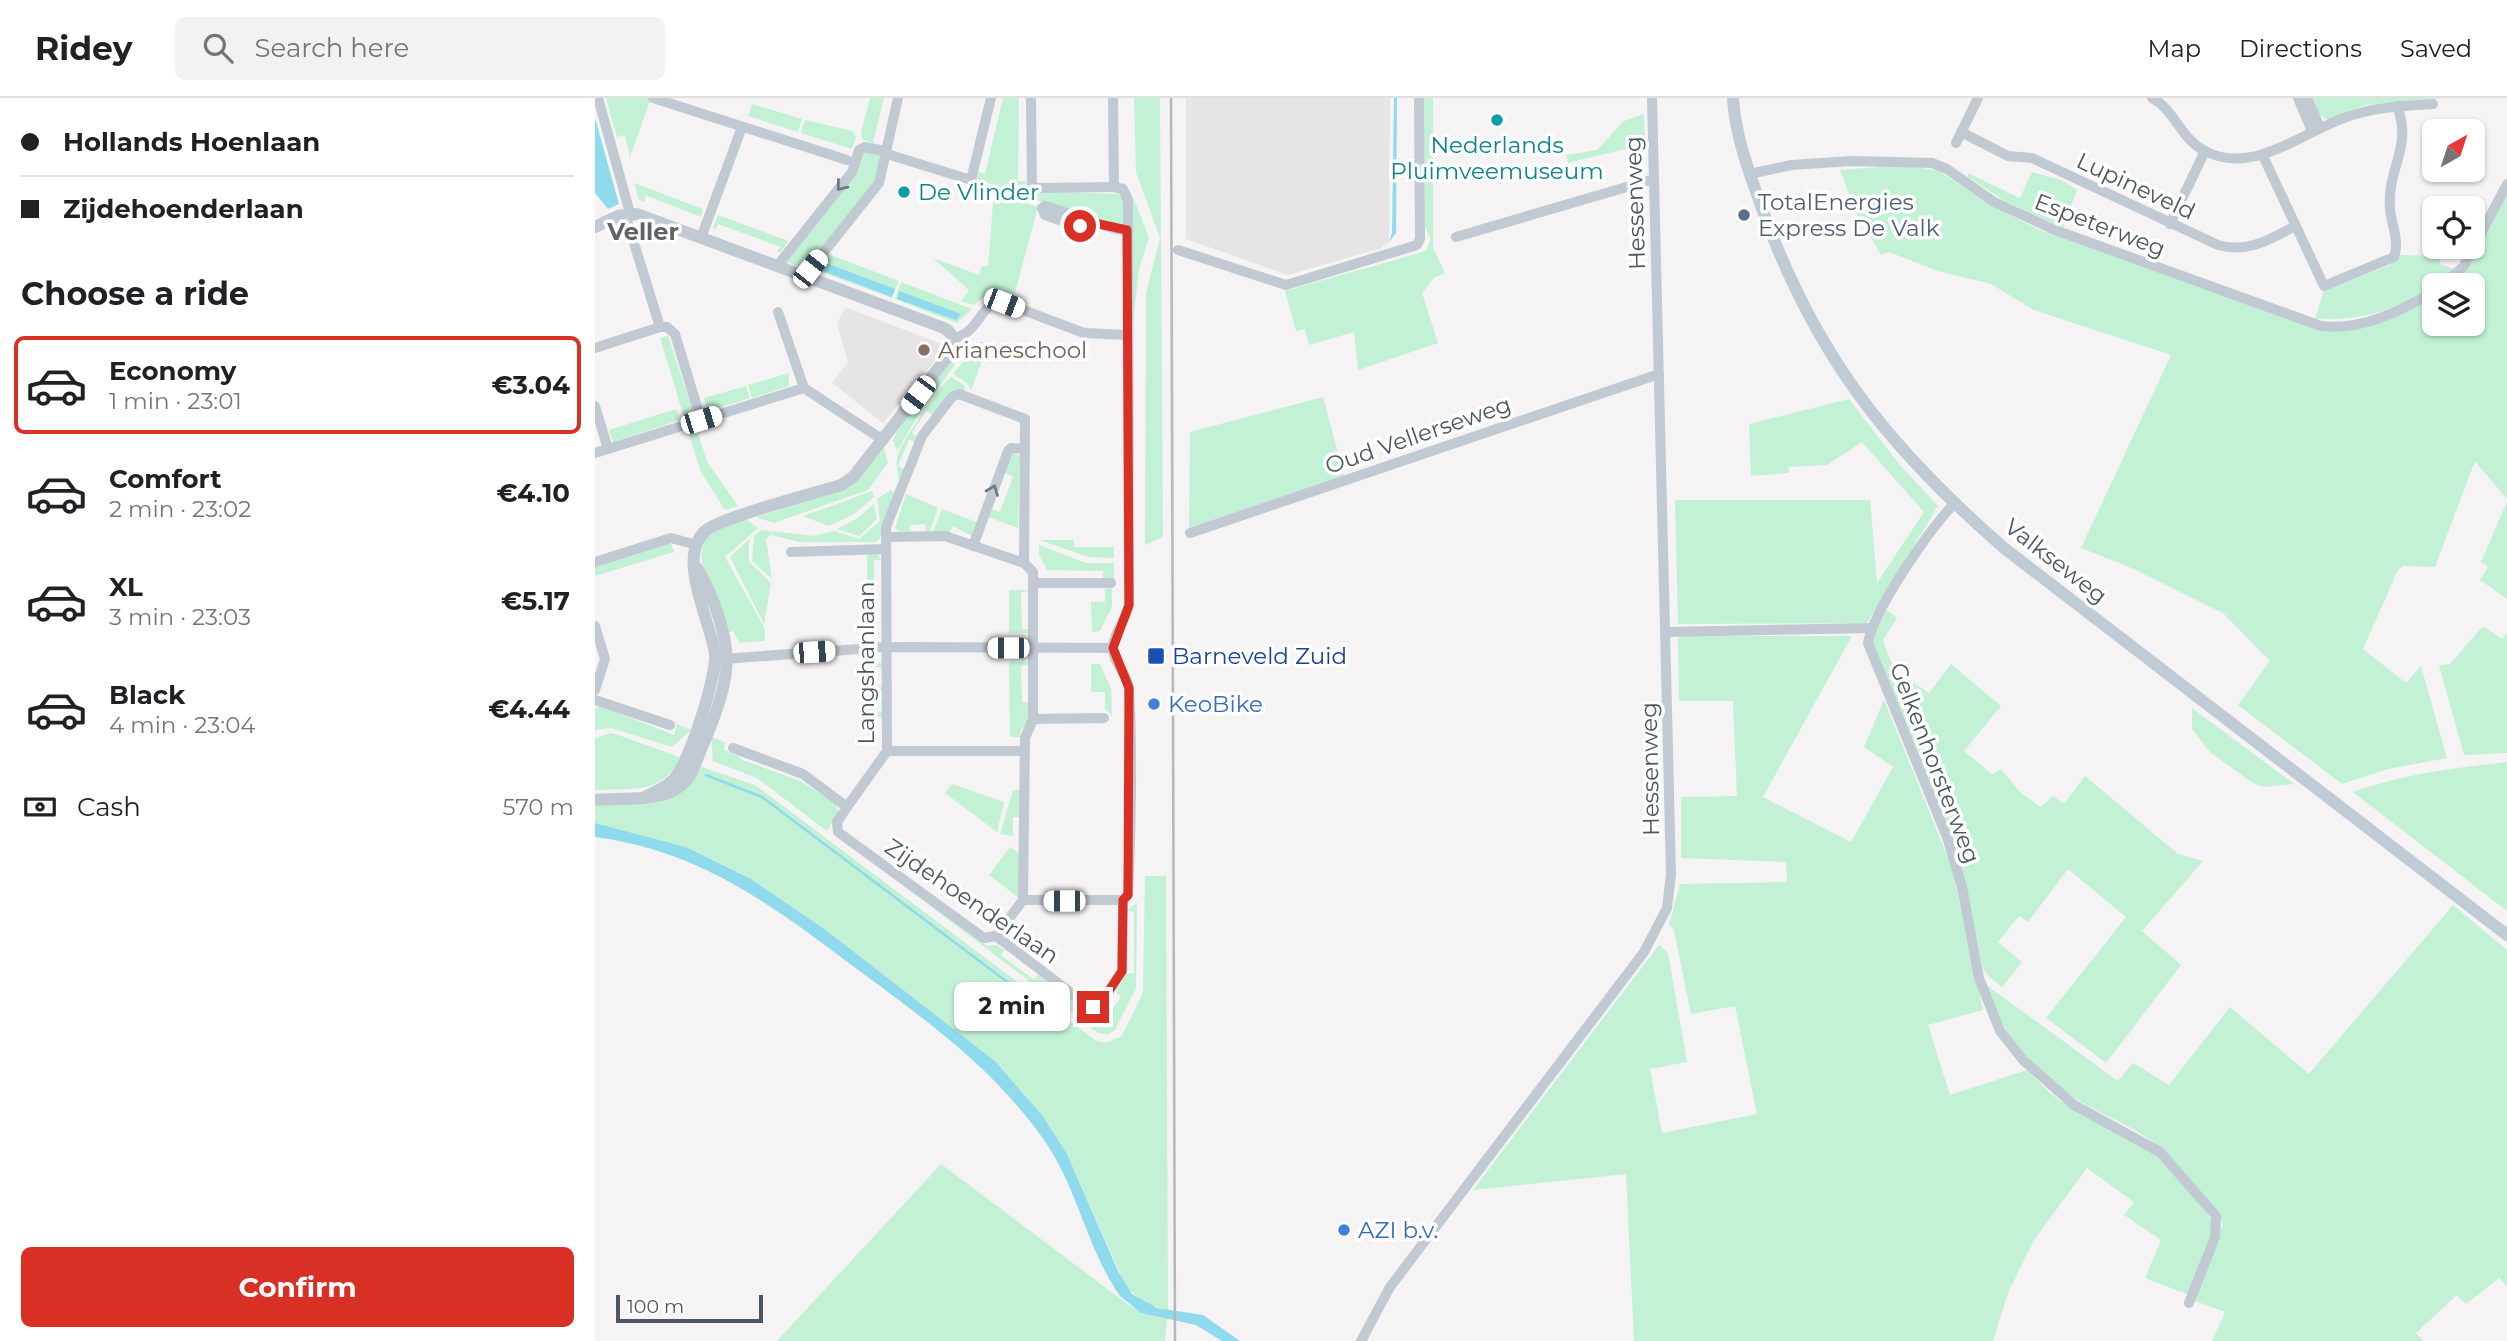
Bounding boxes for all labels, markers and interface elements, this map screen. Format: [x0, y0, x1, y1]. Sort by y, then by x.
search box [175, 17, 665, 80]
text: Ridey [35, 28, 133, 68]
icon: search [199, 29, 237, 67]
text: Search here [255, 32, 409, 64]
text: Map [2148, 34, 2201, 63]
text: Directions [2239, 34, 2362, 63]
text: Saved [2400, 34, 2472, 63]
marker: Nederlands Pluimveemuseum [1489, 112, 1505, 128]
north arrow [2422, 119, 2485, 182]
map controls [2422, 119, 2485, 336]
text: Hollands Hoenlaan [63, 126, 320, 158]
place label: Nederlands Pluimveemuseum [1390, 131, 1604, 185]
street label: Hessenweg [1619, 136, 1651, 270]
street label: Lupineveld [2072, 146, 2200, 226]
one-way arrow [837, 177, 849, 190]
place label: De Vlinder [918, 178, 1039, 206]
marker: De Vlinder [896, 184, 912, 200]
street label: Espeterweg [2031, 187, 2169, 263]
place label: TotalEnergies Express De Valk [1758, 188, 1940, 242]
text: Zijdehoenderlaan [63, 193, 304, 225]
button: locate [2422, 196, 2485, 259]
marker: TotalEnergies Express De Valk [1736, 207, 1752, 223]
route start [1064, 210, 1096, 242]
district label: Veller [606, 217, 679, 246]
car [789, 246, 832, 292]
button: layers [2422, 273, 2485, 336]
text: Choose a ride [21, 274, 249, 313]
car [981, 286, 1028, 320]
place label: Arianeschool [938, 336, 1087, 364]
marker: Arianeschool [916, 342, 932, 358]
icon: car [25, 354, 88, 417]
text: Economy [109, 355, 236, 387]
text: €3.04 [491, 369, 570, 401]
car [897, 372, 940, 418]
text: 1 min · 23:01 [109, 387, 242, 415]
street label: Oud Vellerseweg [1321, 390, 1515, 480]
car [678, 404, 725, 436]
icon: car [25, 462, 88, 525]
text: Comfort [109, 463, 221, 495]
text: €4.10 [497, 477, 570, 509]
one-way arrow [985, 484, 999, 496]
text: 2 min · 23:02 [109, 495, 251, 523]
street label: Valkseweg [1999, 512, 2113, 610]
icon: car [25, 570, 88, 633]
text: XL [109, 571, 143, 603]
street label: Langshanlaan [852, 581, 880, 745]
text: €5.17 [501, 585, 570, 617]
text: 3 min · 23:03 [109, 603, 251, 631]
car [988, 638, 1030, 659]
car [793, 640, 836, 664]
place label: Barneveld Zuid [1172, 642, 1347, 670]
marker: Barneveld Zuid [1146, 646, 1166, 666]
street label: Gelkenhorsterweg [1884, 659, 1986, 867]
icon: car [25, 678, 88, 741]
text: Black [109, 679, 185, 711]
place label: KeoBike [1168, 690, 1263, 718]
text: €4.44 [488, 693, 570, 725]
marker: KeoBike [1146, 696, 1162, 712]
street label: Hessenweg [1635, 702, 1665, 836]
text: 4 min · 23:04 [109, 711, 256, 739]
icon: cash [21, 788, 59, 826]
text: Cash [77, 791, 141, 823]
text: 570 m [503, 793, 574, 821]
street label: Zijdehoenderlaan [880, 832, 1064, 970]
car [1044, 891, 1086, 912]
callout: 2 min [953, 982, 1069, 1032]
route end [1077, 991, 1109, 1023]
text: 2 min [978, 992, 1046, 1020]
place label: AZI b.v. [1358, 1216, 1438, 1244]
marker: AZI b.v. [1336, 1222, 1352, 1238]
button: Confirm [21, 1247, 574, 1327]
scale bar [616, 1292, 763, 1324]
text: 100 m [627, 1295, 684, 1318]

